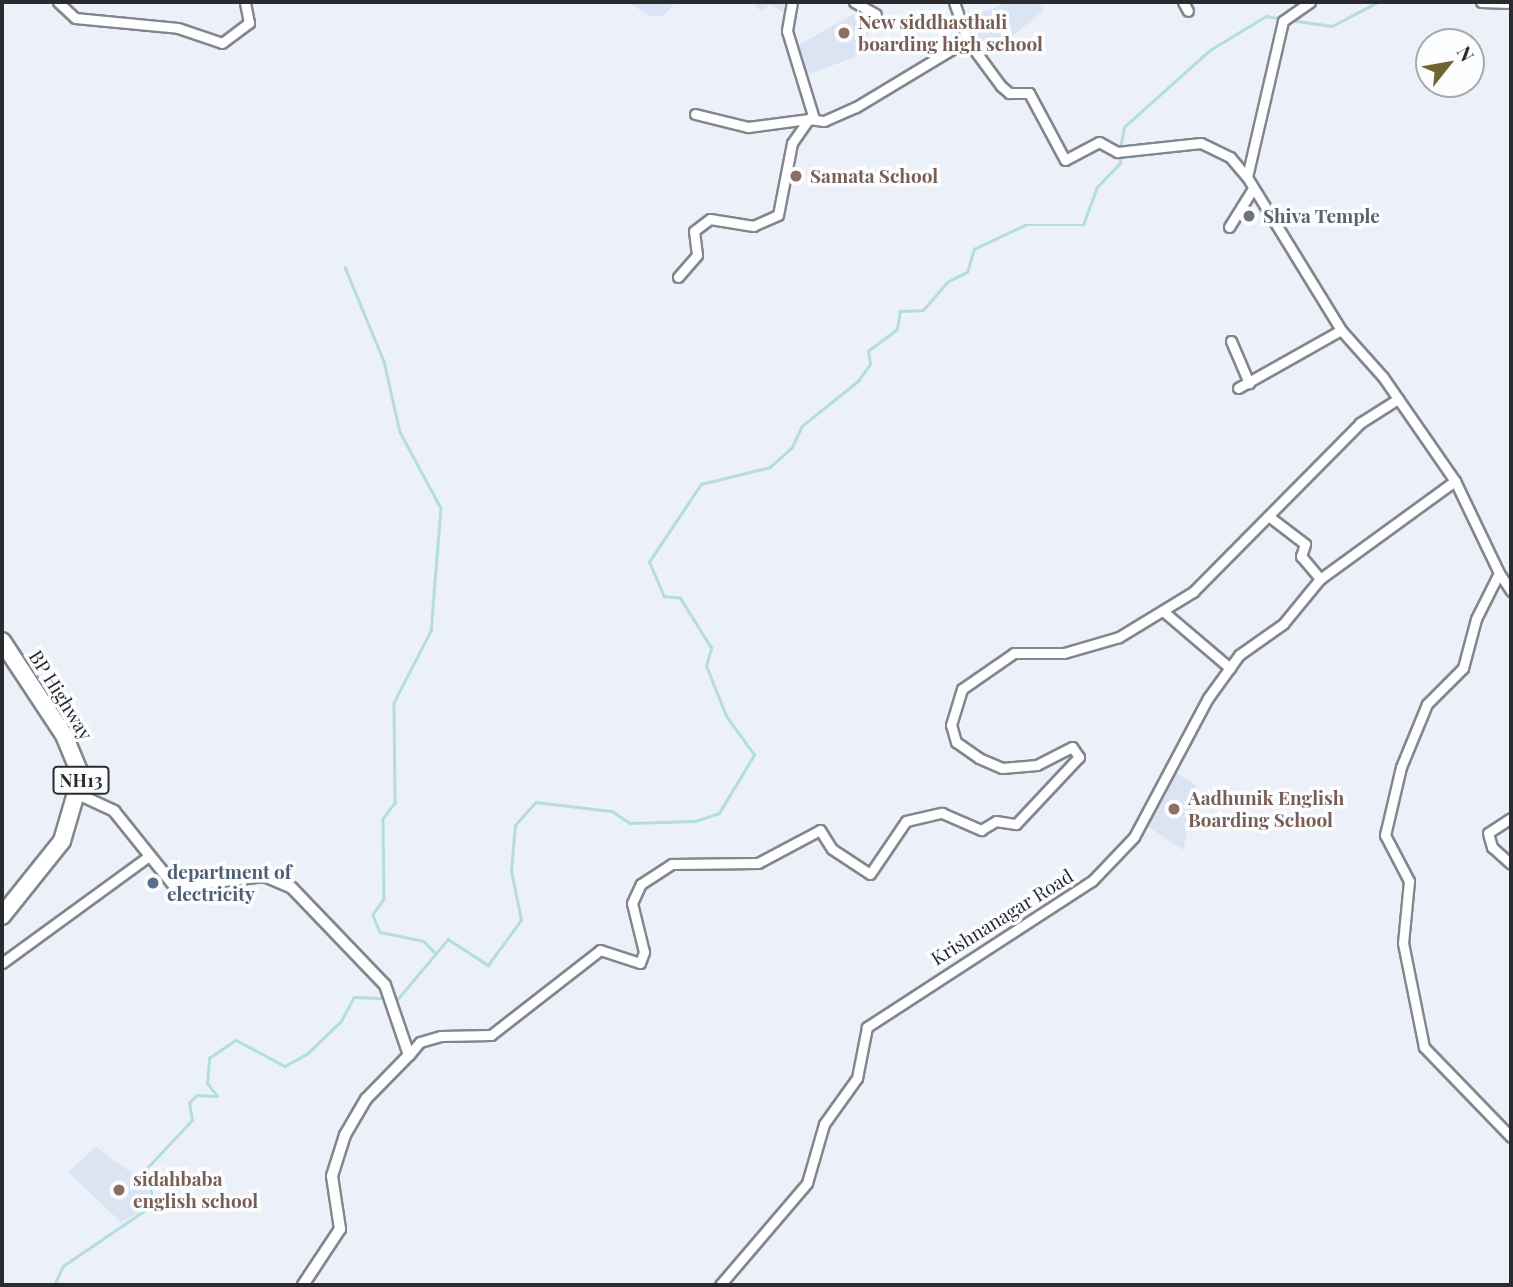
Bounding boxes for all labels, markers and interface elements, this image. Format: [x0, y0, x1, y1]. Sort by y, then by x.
place label: New siddhasthali boarding high school [858, 11, 1043, 55]
marker: New siddhasthali boarding high school [836, 25, 852, 41]
north arrow [1415, 28, 1485, 98]
text: N [1452, 41, 1481, 66]
place label: Samata School [810, 165, 938, 187]
marker: Samata School [788, 168, 804, 184]
place label: Shiva Temple [1263, 205, 1380, 227]
marker: Shiva Temple [1241, 208, 1257, 224]
street label: BP Highway [24, 646, 98, 744]
road number: NH13 [51, 766, 111, 794]
place label: Aadhunik English Boarding School [1188, 787, 1344, 831]
marker: Aadhunik English Boarding School [1166, 801, 1182, 817]
place label: department of electricity [167, 861, 292, 905]
street label: Krishnanagar Road [927, 864, 1077, 970]
marker: department of electricity [145, 875, 161, 891]
place label: sidahbaba english school [133, 1168, 258, 1212]
marker: sidahbaba english school [111, 1182, 127, 1198]

